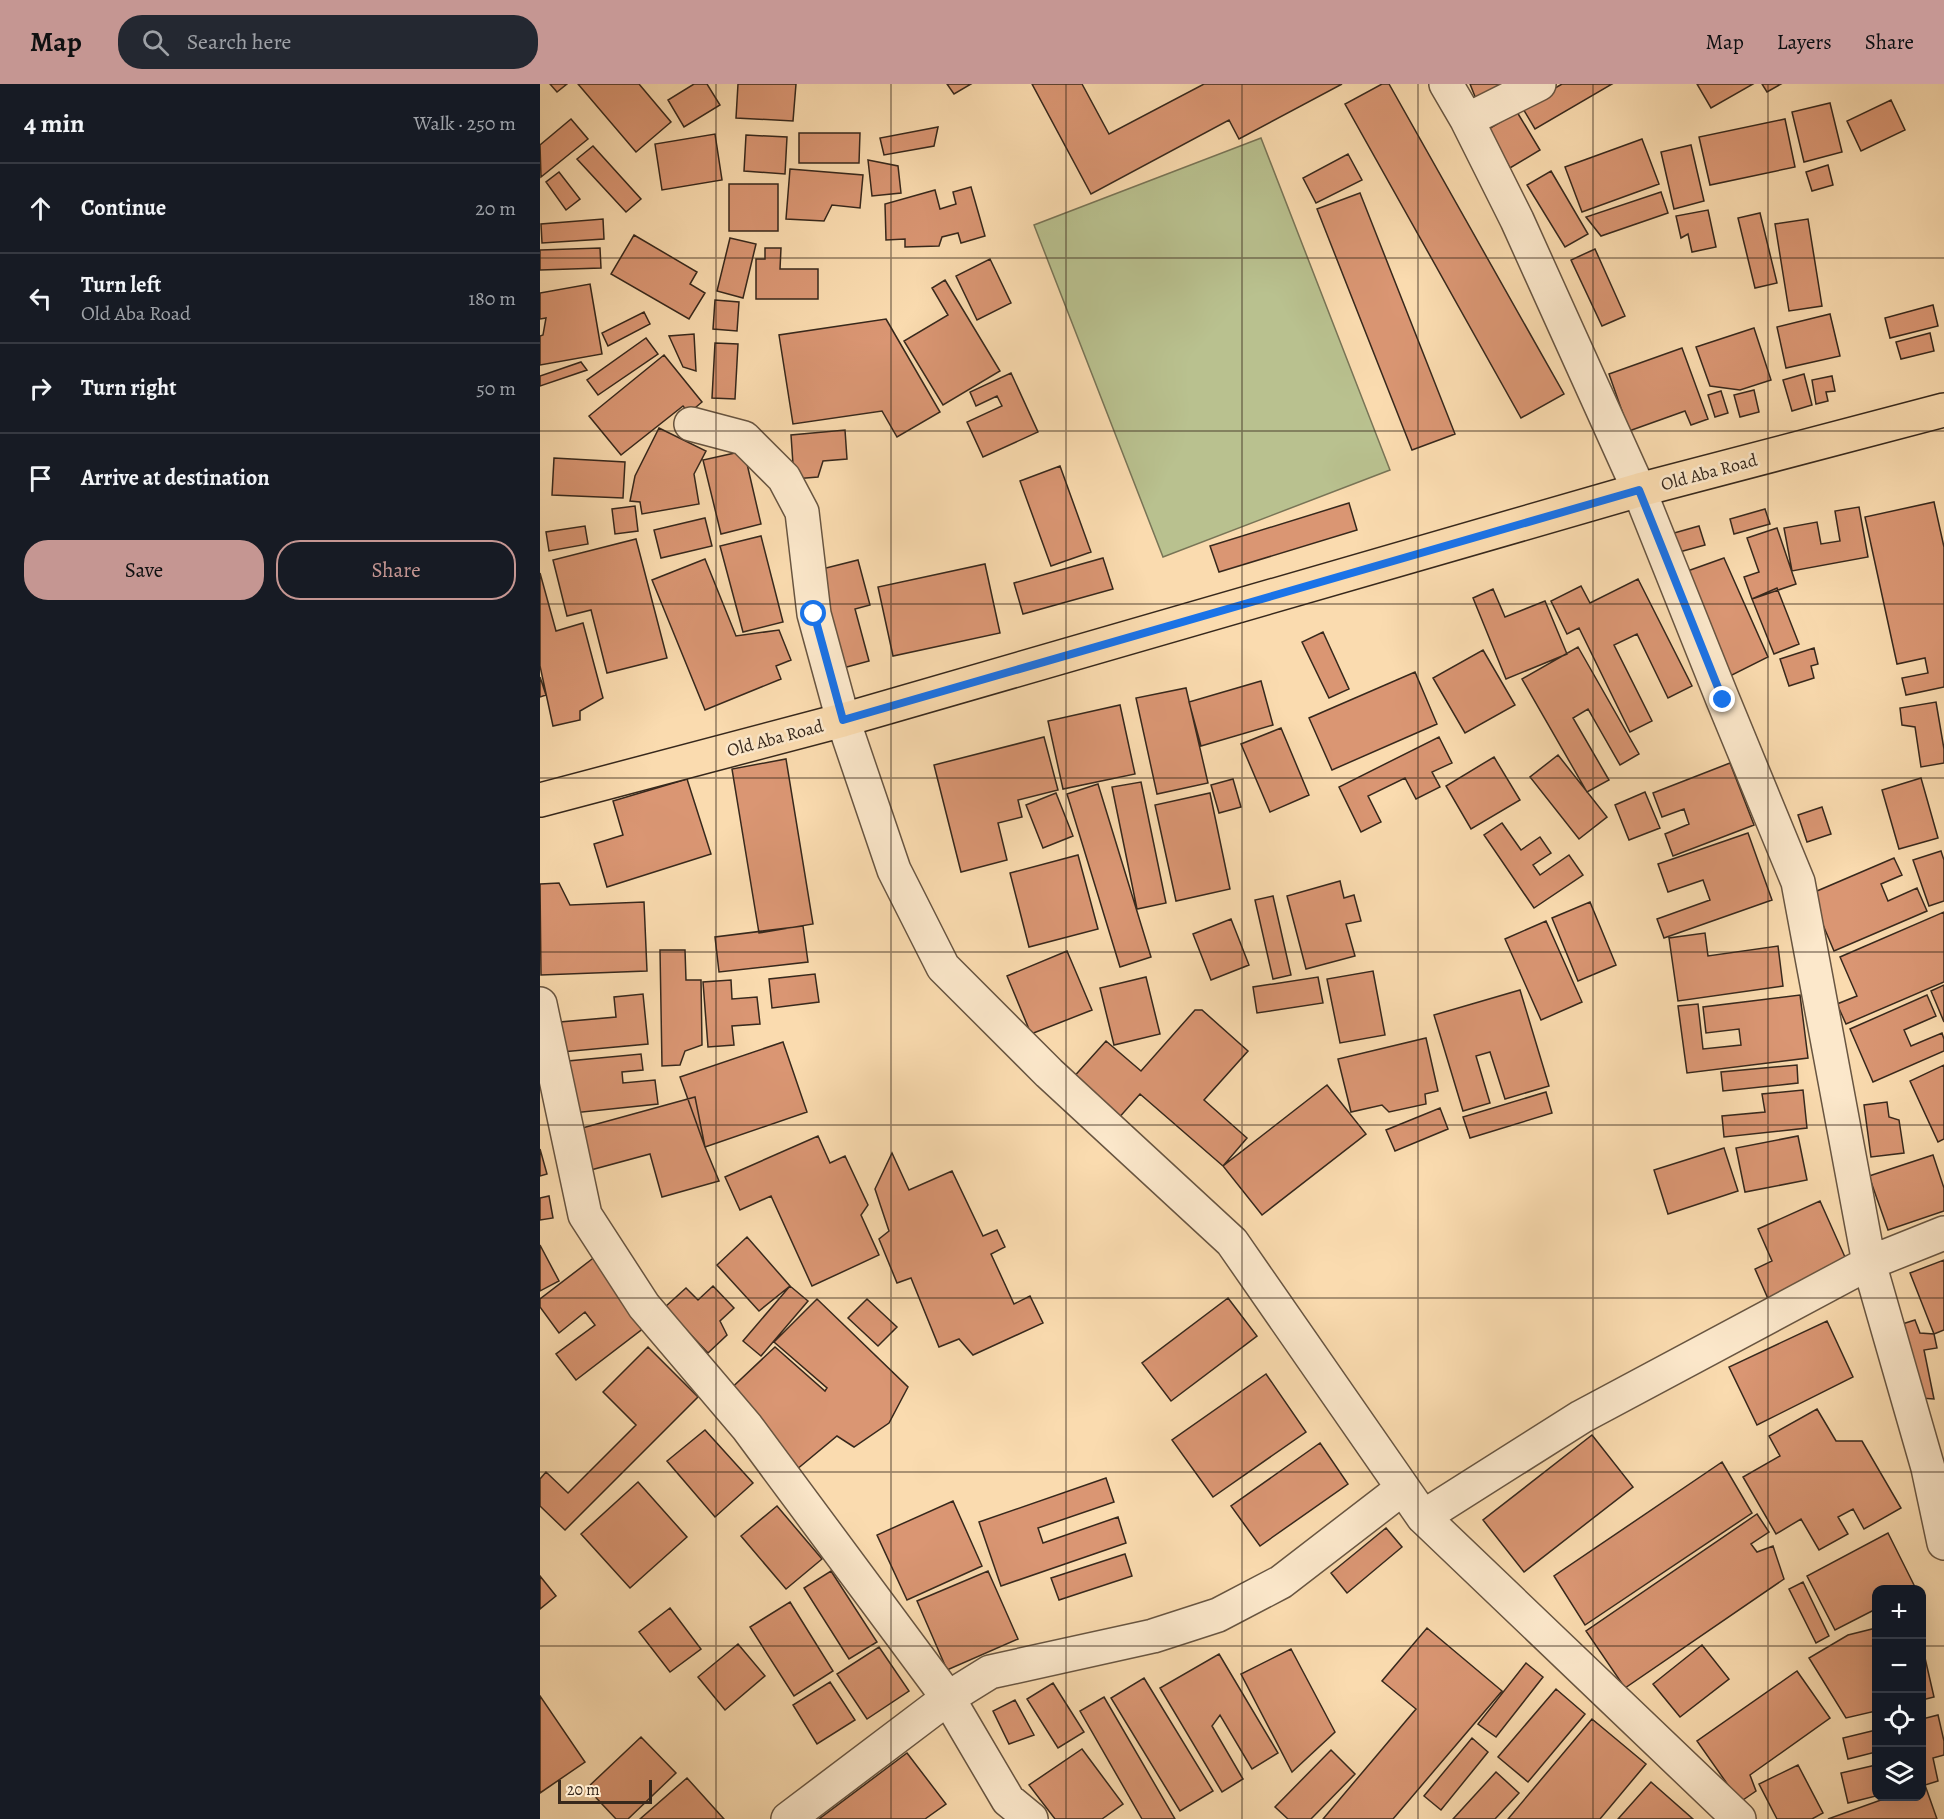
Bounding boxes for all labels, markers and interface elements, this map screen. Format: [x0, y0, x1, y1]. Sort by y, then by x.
search box [118, 15, 538, 69]
text: Map [30, 23, 82, 61]
icon: search [139, 26, 172, 59]
text: Search here [187, 27, 291, 57]
text: Map [1705, 28, 1744, 56]
text: Layers [1777, 28, 1832, 56]
text: Share [1865, 28, 1914, 56]
text: 4 min [24, 106, 85, 141]
text: Walk · 250 m [414, 110, 516, 137]
icon: ahead [24, 192, 57, 225]
text: Continue [81, 193, 166, 223]
text: 20 m [475, 195, 516, 222]
text: Turn left [81, 270, 161, 300]
icon: left [24, 282, 57, 315]
text: 180 m [468, 285, 516, 312]
text: Old Aba Road [81, 300, 191, 327]
icon: right [24, 372, 57, 405]
text: Turn right [81, 373, 177, 403]
text: 50 m [476, 375, 516, 402]
street label: Old Aba Road [1658, 448, 1760, 496]
icon: arrive [24, 462, 57, 495]
text: Arrive at destination [81, 463, 270, 493]
button: Save [24, 540, 264, 600]
button: Share [276, 540, 516, 600]
route start [800, 600, 826, 626]
route end [1709, 686, 1735, 712]
street label: Old Aba Road [724, 714, 826, 762]
map controls [1872, 1585, 1926, 1801]
button: + [1872, 1585, 1926, 1639]
button: − [1872, 1639, 1926, 1693]
button: locate [1872, 1693, 1926, 1747]
button: layers [1872, 1747, 1926, 1801]
scale bar [558, 1777, 652, 1804]
text: 20 m [567, 1779, 600, 1801]

